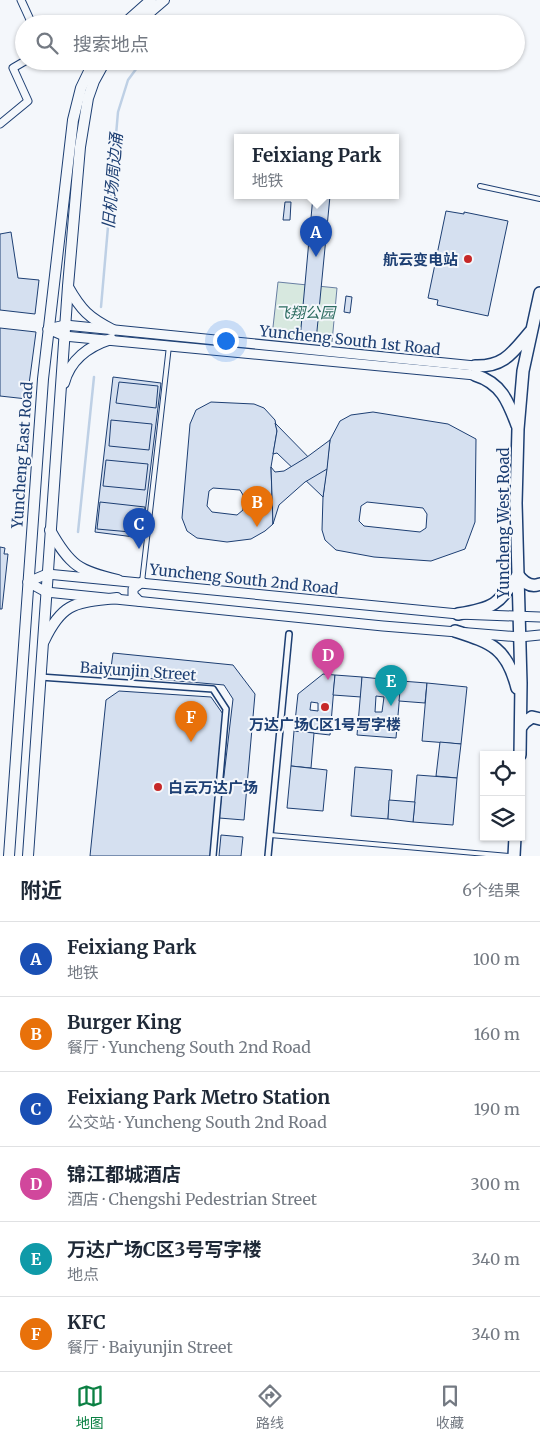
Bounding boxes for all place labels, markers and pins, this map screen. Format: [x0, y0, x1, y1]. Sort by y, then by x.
pin: A [300, 216, 332, 257]
place label: 航云变电站 [383, 250, 458, 269]
marker: 航云变电站 [462, 253, 474, 265]
pin: B [241, 486, 273, 527]
pin: C [123, 508, 155, 549]
pin: D [312, 639, 344, 680]
pin: E [375, 665, 407, 706]
pin: F [175, 701, 207, 742]
marker: 万达广场C区1号写字楼 [319, 701, 331, 713]
place label: 万达广场C区1号写字楼 [249, 715, 401, 734]
place label: 白云万达广场 [168, 778, 258, 797]
marker: 白云万达广场 [152, 781, 164, 793]

